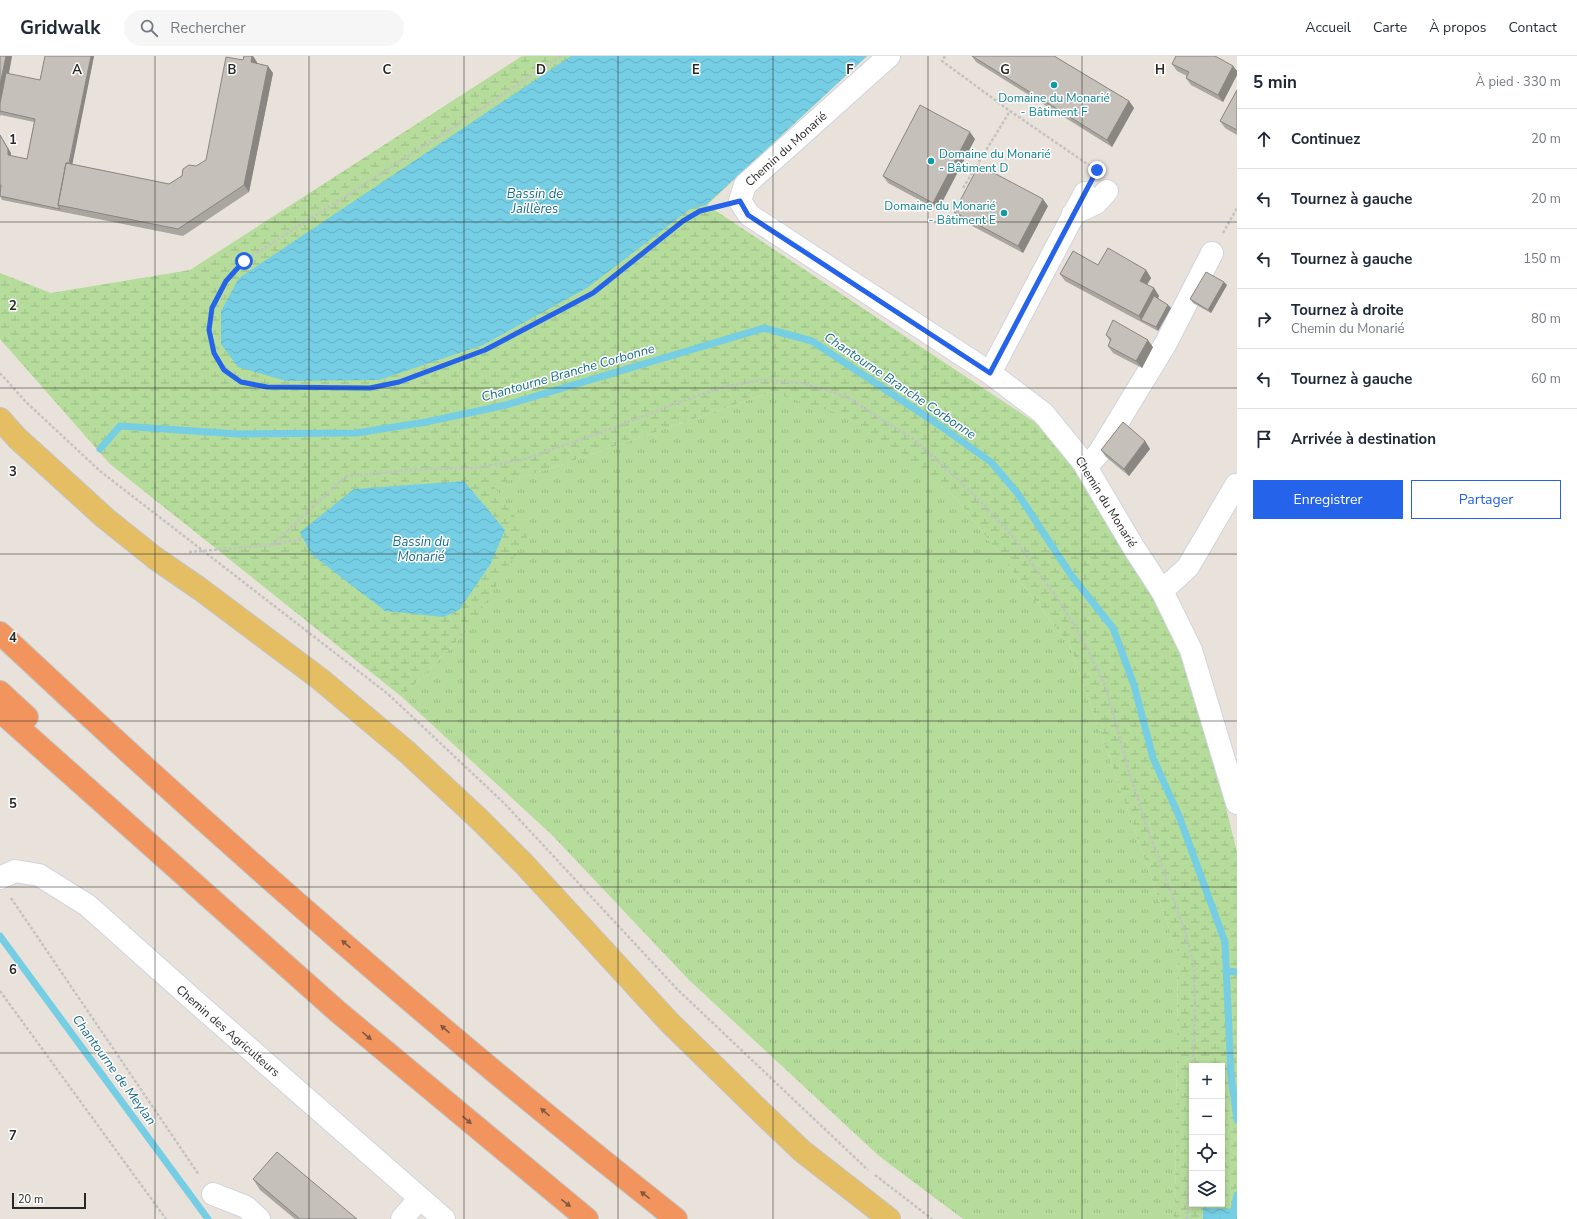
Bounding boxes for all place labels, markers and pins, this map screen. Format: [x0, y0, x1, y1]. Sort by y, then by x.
marker: Domaine du Monarié - Bâtiment F [1049, 80, 1059, 90]
place label: Domaine du Monarié - Bâtiment F [998, 90, 1110, 120]
place label: Domaine du Monarié - Bâtiment D [939, 146, 1051, 176]
marker: Domaine du Monarié - Bâtiment D [926, 156, 936, 166]
place label: Domaine du Monarié - Bâtiment E [884, 198, 996, 228]
marker: Domaine du Monarié - Bâtiment E [999, 208, 1009, 218]

